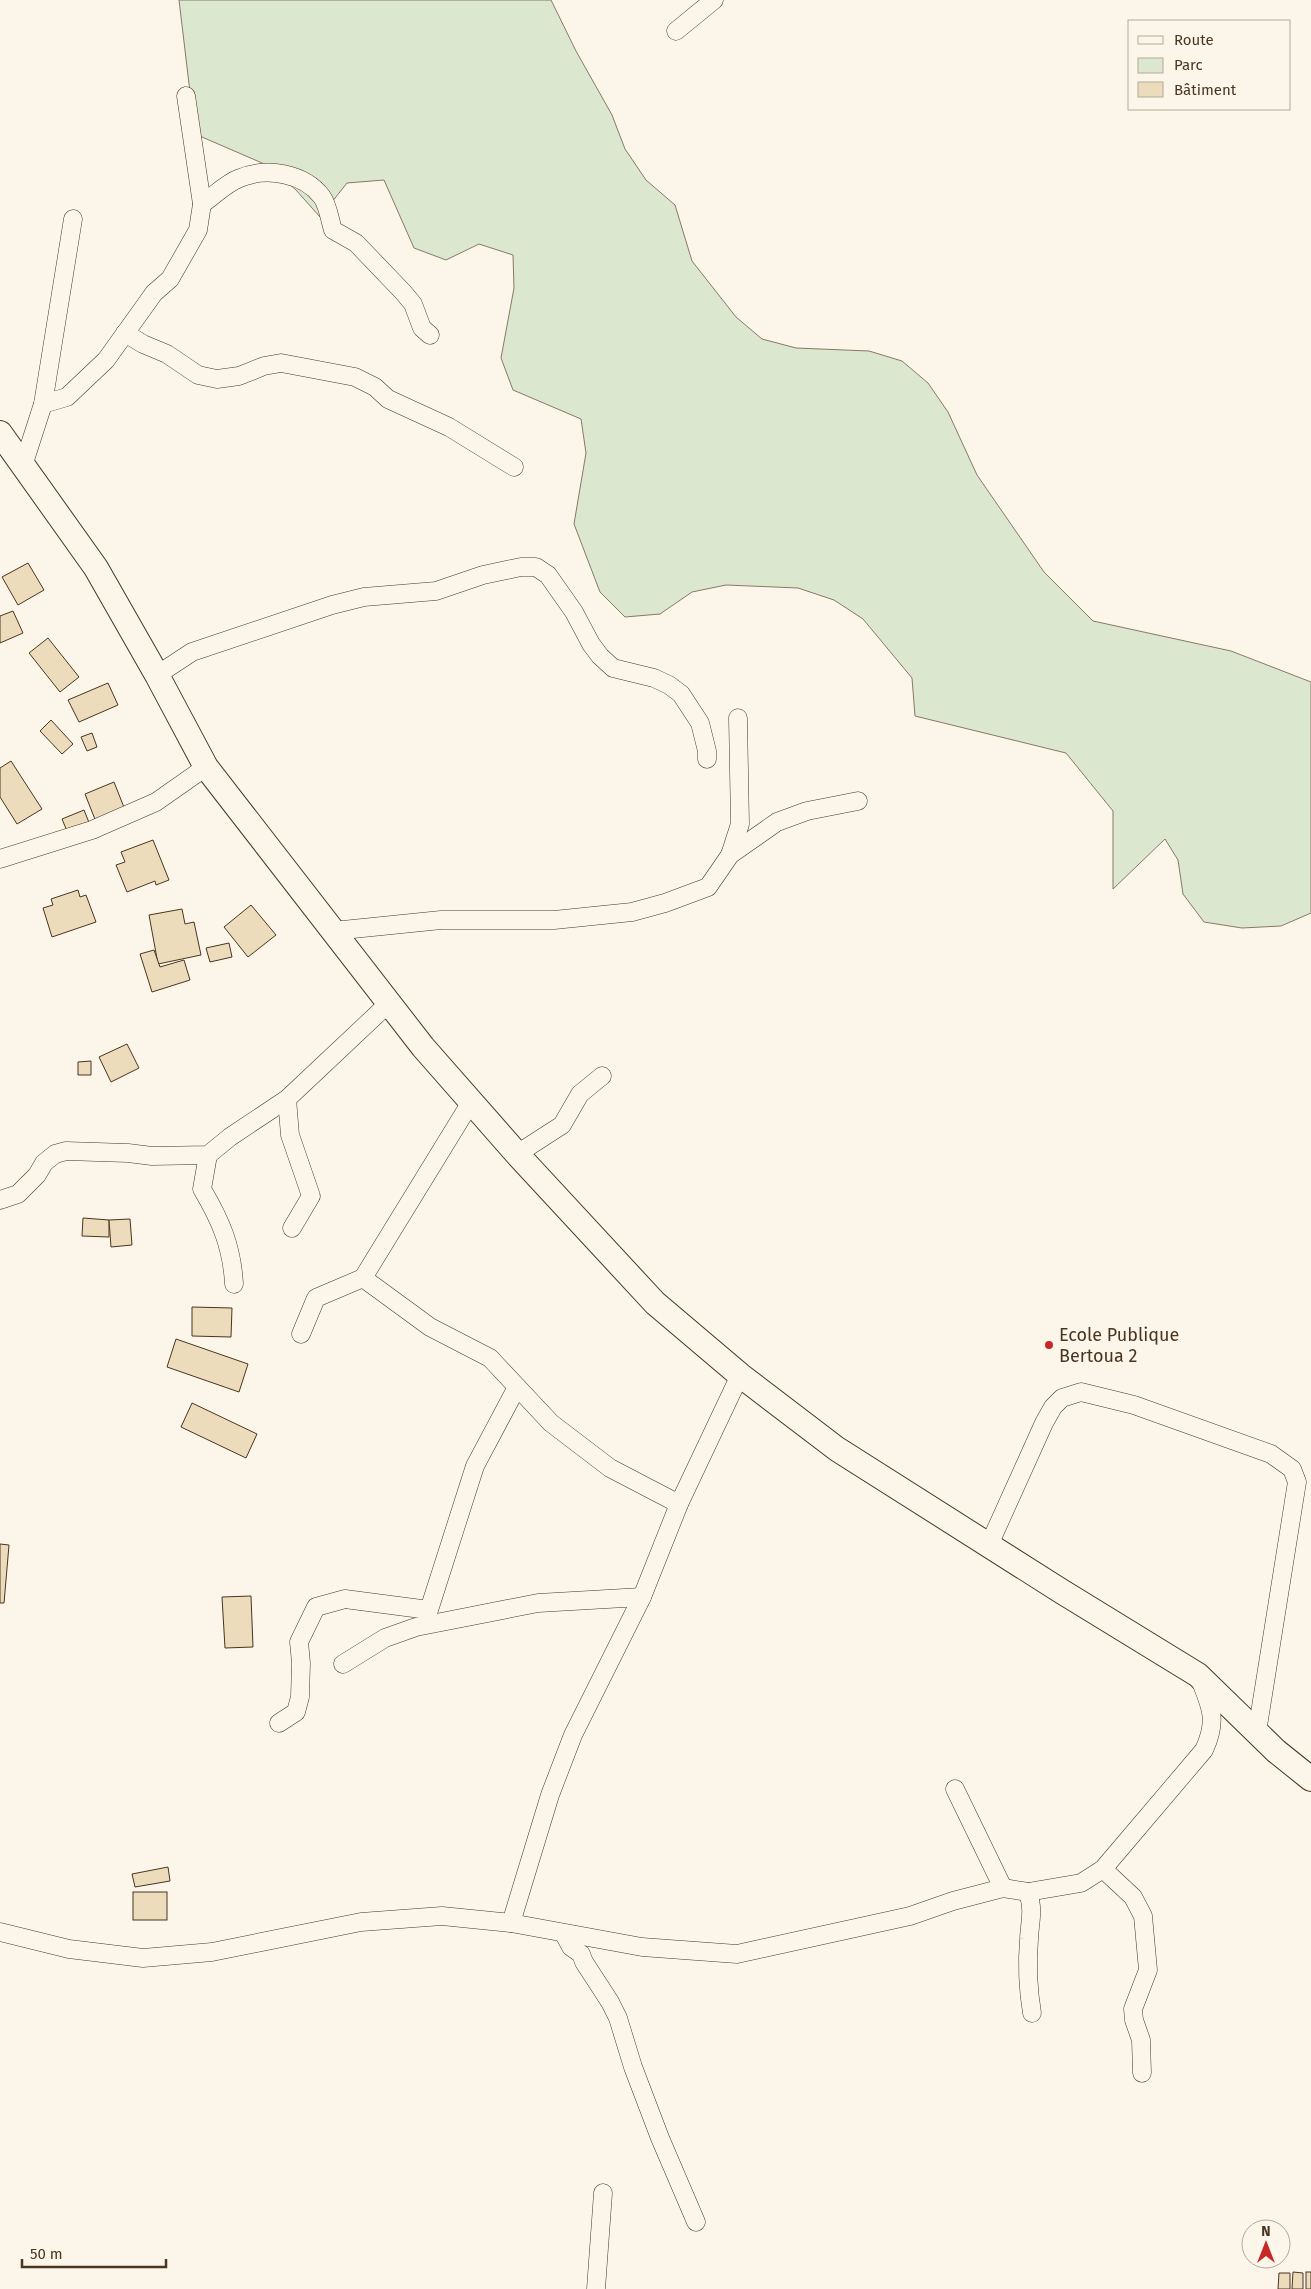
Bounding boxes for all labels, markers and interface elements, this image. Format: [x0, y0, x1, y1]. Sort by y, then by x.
legend [1128, 20, 1291, 110]
text: Route [1174, 31, 1214, 49]
text: Parc [1174, 56, 1203, 74]
text: Bâtiment [1174, 81, 1237, 99]
place label: Ecole Publique Bertoua 2 [1059, 1324, 1179, 1367]
marker: Ecole Publique Bertoua 2 [1043, 1339, 1055, 1351]
north arrow [1241, 2219, 1291, 2269]
text: N [1261, 2223, 1271, 2240]
scale bar [22, 2236, 166, 2268]
text: 50 m [30, 2245, 63, 2263]

